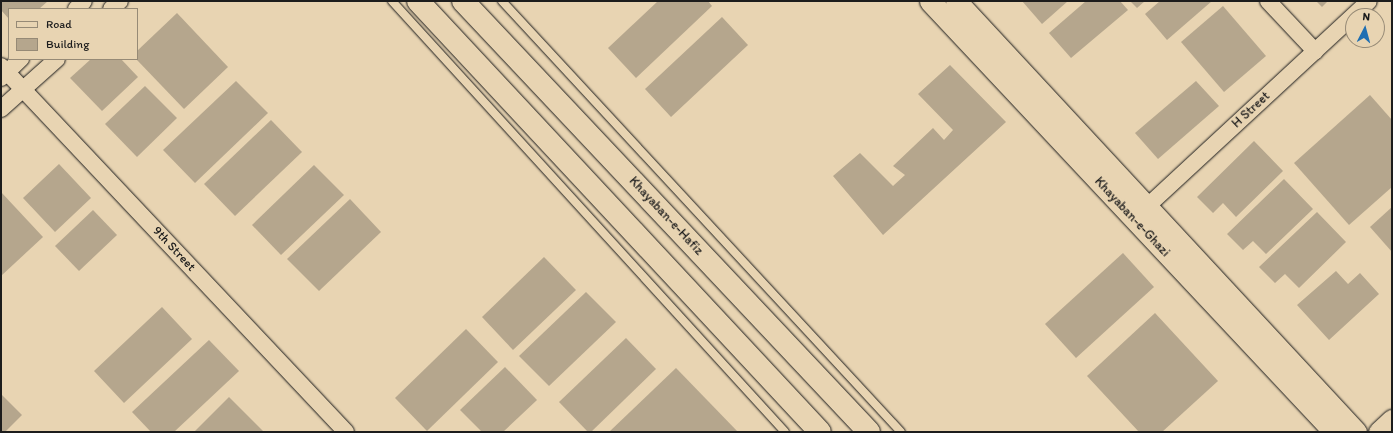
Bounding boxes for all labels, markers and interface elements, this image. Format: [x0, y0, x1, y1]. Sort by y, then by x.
legend [8, 8, 138, 60]
north arrow [1345, 8, 1385, 48]
text: N [1362, 10, 1371, 23]
text: Road [46, 17, 72, 31]
text: Building [46, 37, 89, 51]
street label: H Street [1229, 89, 1273, 131]
street label: Khayaban-e-Hafiz [626, 173, 706, 259]
street label: Khayaban-e-Ghazi [1091, 174, 1173, 260]
street label: 9th Street [149, 223, 199, 275]

